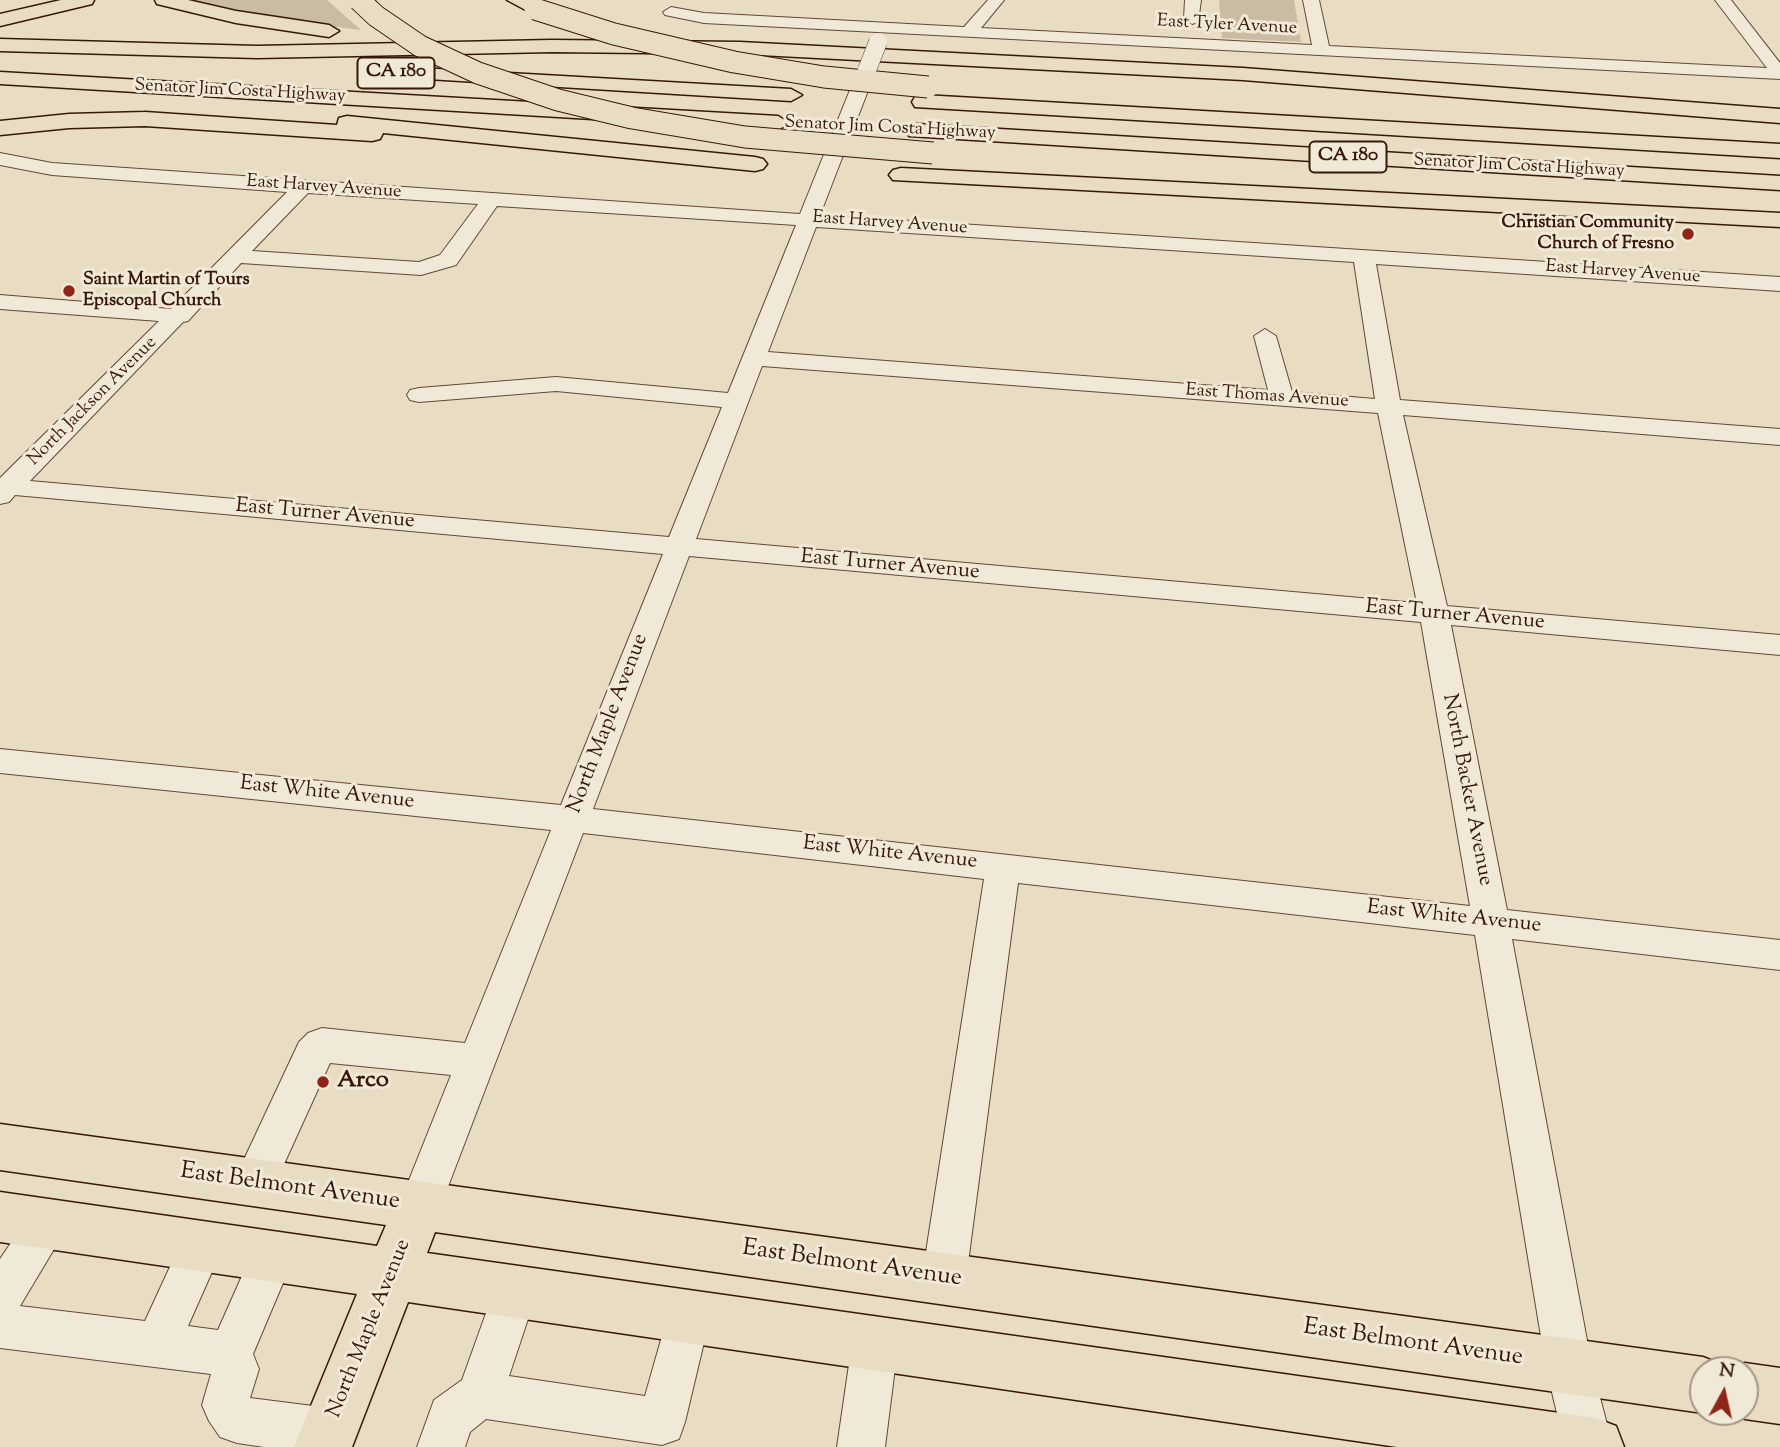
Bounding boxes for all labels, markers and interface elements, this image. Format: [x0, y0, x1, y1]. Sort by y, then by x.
street label: East Tyler Avenue [1156, 12, 1298, 40]
road number: CA 180 [358, 58, 434, 88]
street label: Senator Jim Costa Highway [134, 76, 346, 108]
street label: Senator Jim Costa Highway [784, 113, 996, 145]
road number: CA 180 [1310, 141, 1386, 172]
street label: Senator Jim Costa Highway [1413, 151, 1625, 183]
street label: East Harvey Avenue [246, 172, 402, 204]
street label: East Harvey Avenue [812, 208, 968, 240]
place label: Christian Community Church of Fresno [1502, 213, 1674, 256]
marker: Christian Community Church of Fresno [1680, 226, 1696, 242]
street label: East Harvey Avenue [1545, 257, 1701, 289]
place label: Saint Martin of Tours Episcopal Church [83, 270, 250, 312]
marker: Saint Martin of Tours Episcopal Church [61, 283, 77, 299]
street label: North Jackson Avenue [24, 333, 162, 471]
street label: East Thomas Avenue [1185, 381, 1349, 413]
street label: East Turner Avenue [234, 495, 416, 535]
street label: East Turner Avenue [799, 546, 981, 586]
street label: East Turner Avenue [1364, 596, 1546, 636]
street label: North Maple Avenue [563, 631, 655, 817]
street label: North Backer Avenue [1435, 692, 1497, 888]
street label: East White Avenue [238, 772, 416, 816]
street label: East White Avenue [801, 832, 979, 876]
street label: East White Avenue [1365, 896, 1543, 940]
place label: Arco [337, 1068, 389, 1096]
marker: Arco [315, 1074, 331, 1090]
street label: East Belmont Avenue [178, 1158, 402, 1218]
street label: East Belmont Avenue [740, 1235, 964, 1295]
street label: North Maple Avenue [323, 1236, 417, 1422]
street label: East Belmont Avenue [1301, 1314, 1525, 1374]
north arrow [1689, 1356, 1759, 1426]
text: N [1717, 1357, 1736, 1386]

